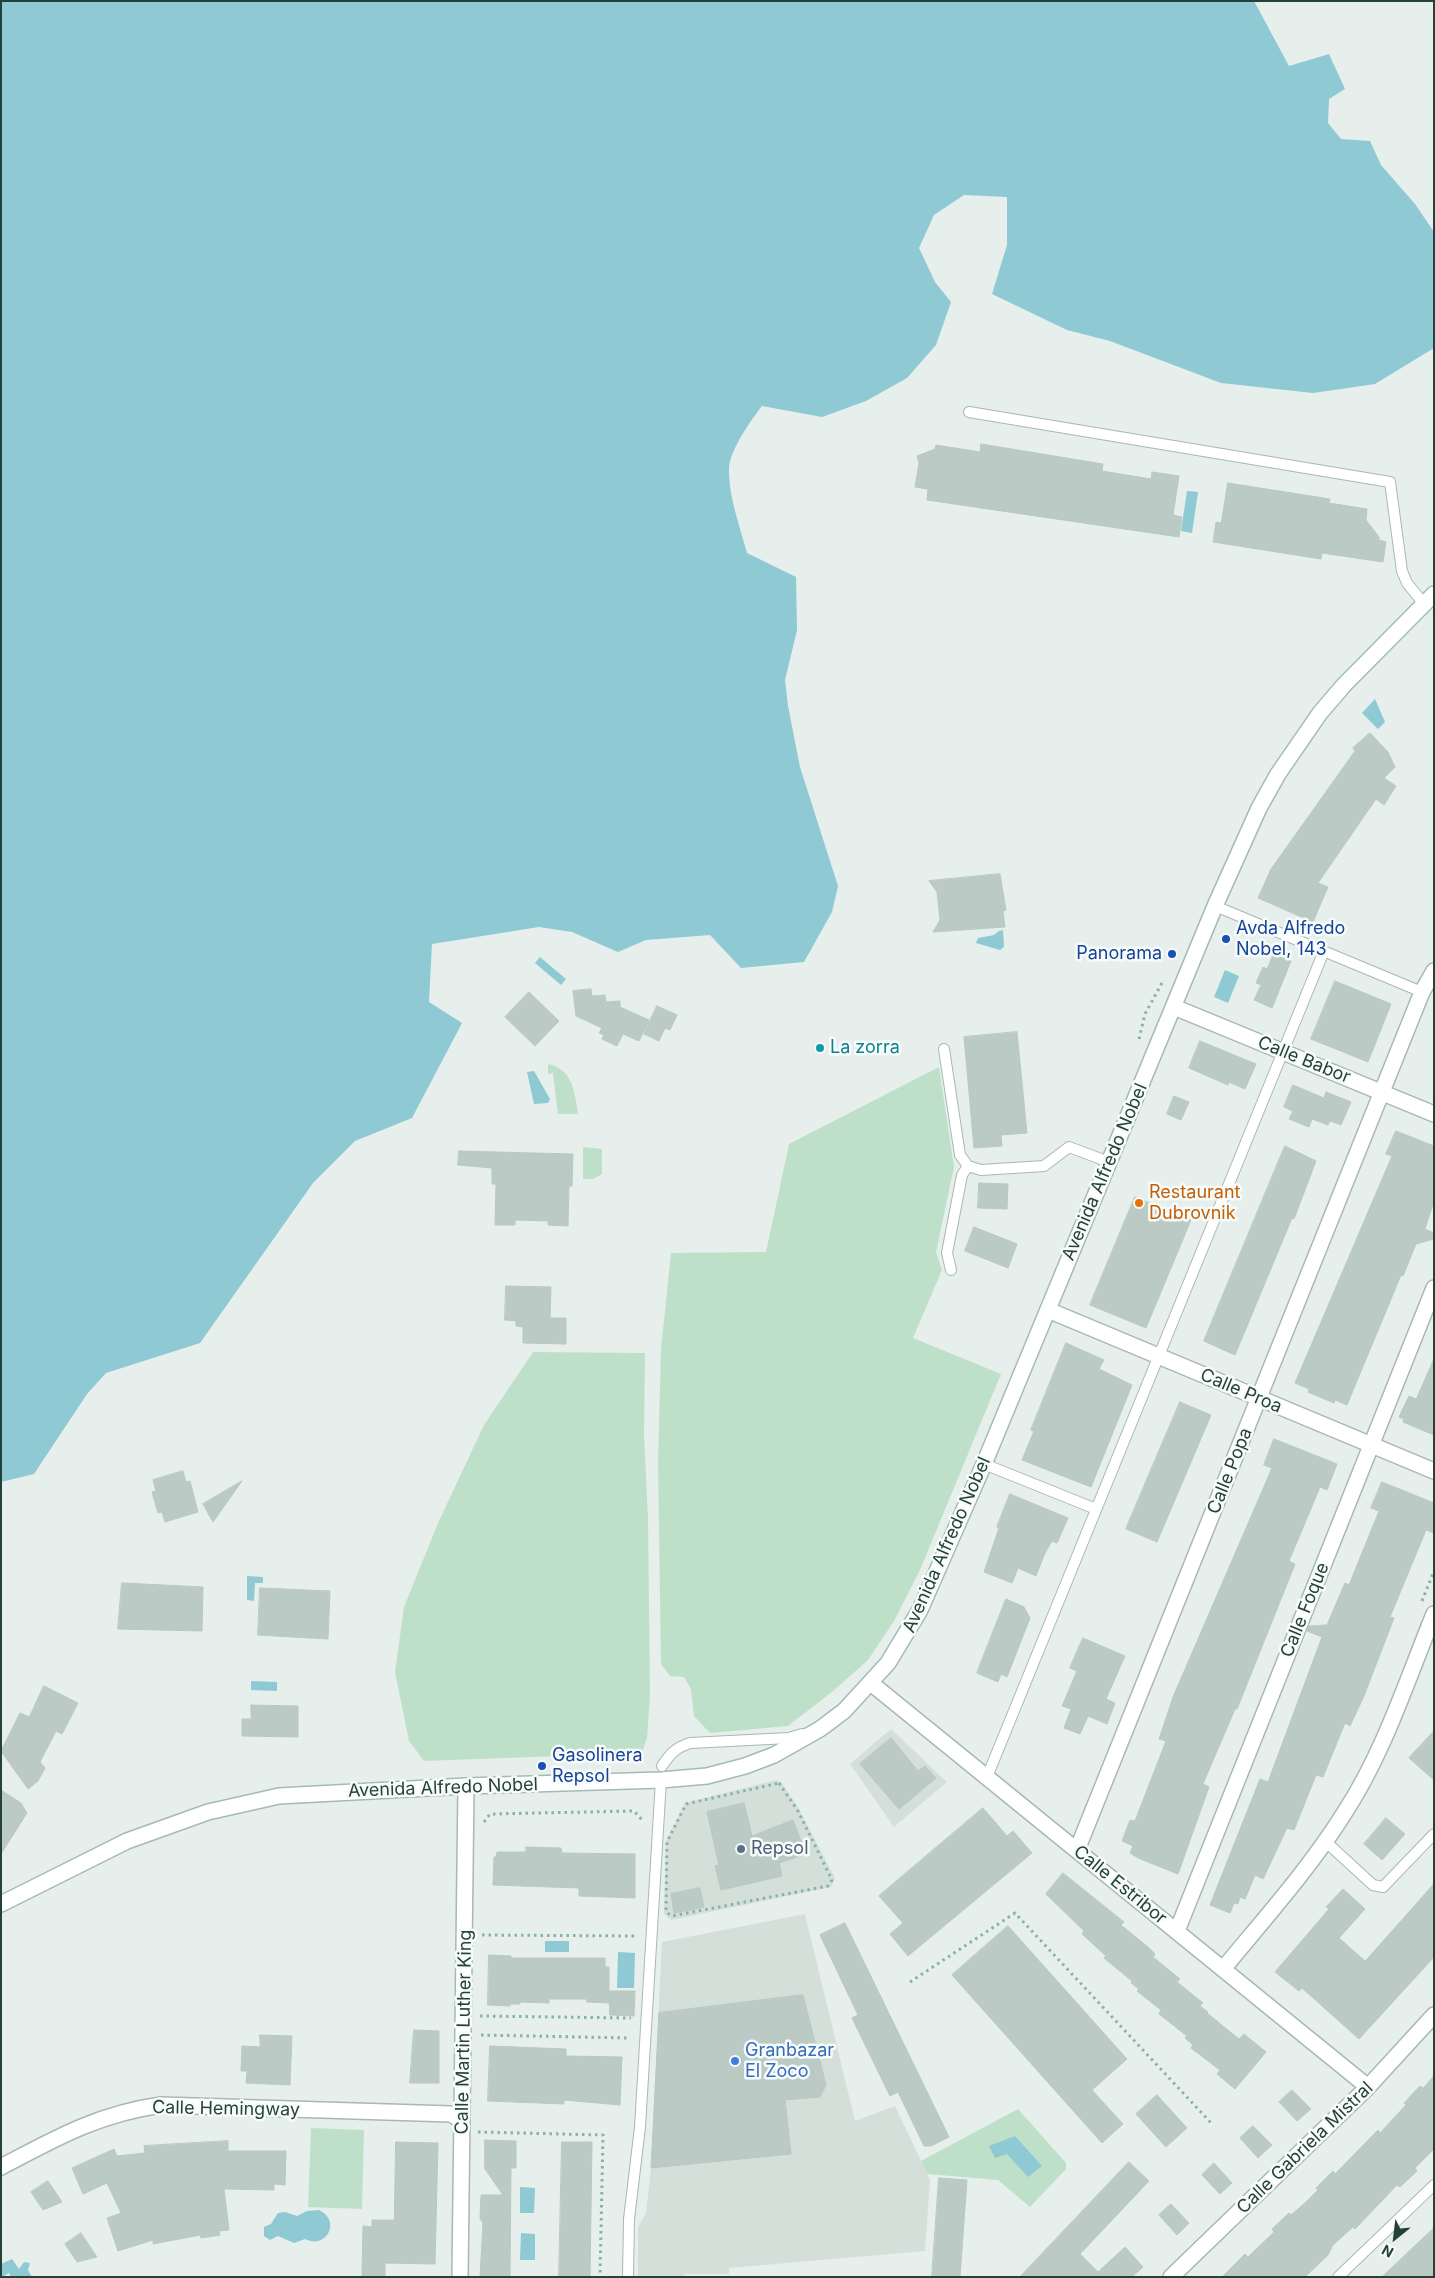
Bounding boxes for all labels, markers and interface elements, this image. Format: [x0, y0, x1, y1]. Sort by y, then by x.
place label: Avda Alfredo Nobel, 143 [1236, 918, 1345, 961]
marker: Avda Alfredo Nobel, 143 [1220, 933, 1232, 945]
place label: Panorama [1076, 943, 1162, 965]
marker: Panorama [1166, 948, 1178, 960]
street label: Calle Babor [1255, 1032, 1353, 1088]
place label: La zorra [830, 1037, 900, 1059]
marker: La zorra [814, 1042, 826, 1054]
street label: Avenida Alfredo Nobel [1058, 1080, 1152, 1264]
place label: Restaurant Dubrovnik [1149, 1182, 1240, 1224]
marker: Restaurant Dubrovnik [1133, 1197, 1145, 1209]
street label: Calle Proa [1197, 1364, 1285, 1418]
street label: Calle Popa [1203, 1425, 1257, 1517]
street label: Avenida Alfredo Nobel [898, 1454, 996, 1636]
street label: Calle Foque [1276, 1559, 1334, 1661]
place label: Gasolinera Repsol [552, 1745, 643, 1788]
marker: Gasolinera Repsol [536, 1760, 548, 1772]
street label: Avenida Alfredo Nobel [348, 1774, 538, 1802]
place label: Repsol [751, 1838, 808, 1860]
street label: Calle Estribor [1069, 1841, 1171, 1929]
marker: Repsol [735, 1843, 747, 1855]
street label: Calle Martin Luther King [451, 1929, 477, 2135]
place label: Granbazar El Zoco [745, 2040, 834, 2082]
marker: Granbazar El Zoco [729, 2055, 741, 2067]
street label: Calle Gabriela Mistral [1232, 2077, 1378, 2219]
street label: Calle Hemingway [152, 2097, 300, 2121]
north arrow [1370, 2213, 1420, 2263]
text: N [1379, 2242, 1396, 2262]

